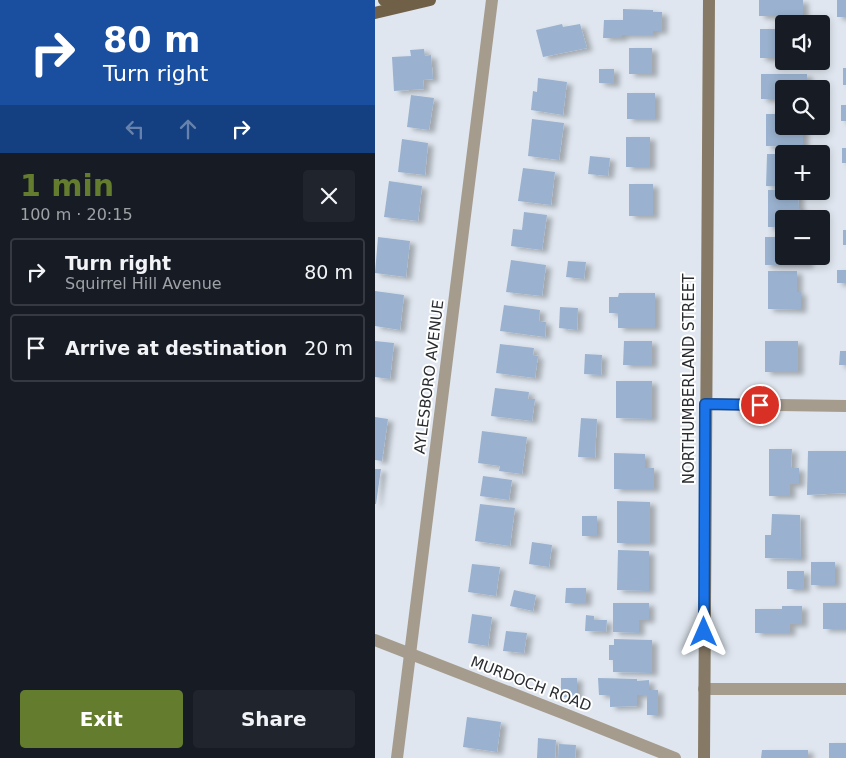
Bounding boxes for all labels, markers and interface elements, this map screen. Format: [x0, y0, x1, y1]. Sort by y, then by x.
map controls [775, 15, 830, 265]
button: sound [775, 15, 830, 70]
icon: right [20, 20, 85, 85]
text: 80 m [103, 20, 200, 60]
text: Turn right [103, 61, 208, 86]
button: search [775, 80, 830, 135]
icon: left [121, 115, 149, 143]
icon: ahead [174, 115, 202, 143]
icon: right [227, 115, 255, 143]
button: + [775, 145, 830, 200]
text: 1 min [20, 168, 114, 203]
button: close [303, 170, 355, 222]
text: 100 m · 20:15 [20, 205, 133, 224]
button: − [775, 210, 830, 265]
text: Turn right [65, 252, 171, 274]
icon: right [22, 258, 50, 286]
text: 80 m [304, 261, 353, 283]
street label: NORTHUMBERLAND STREET [680, 273, 698, 484]
text: Squirrel Hill Avenue [65, 274, 222, 293]
street label: AYLESBORO AVENUE [411, 299, 447, 455]
icon: arrive [22, 334, 50, 362]
text: Arrive at destination [65, 337, 287, 359]
text: 20 m [304, 337, 353, 359]
pin [739, 384, 781, 426]
icon: arrive [746, 391, 774, 419]
position arrow [677, 605, 729, 657]
street label: MURDOCH ROAD [468, 653, 594, 715]
button: Exit [20, 690, 183, 748]
button: Share [193, 690, 355, 748]

